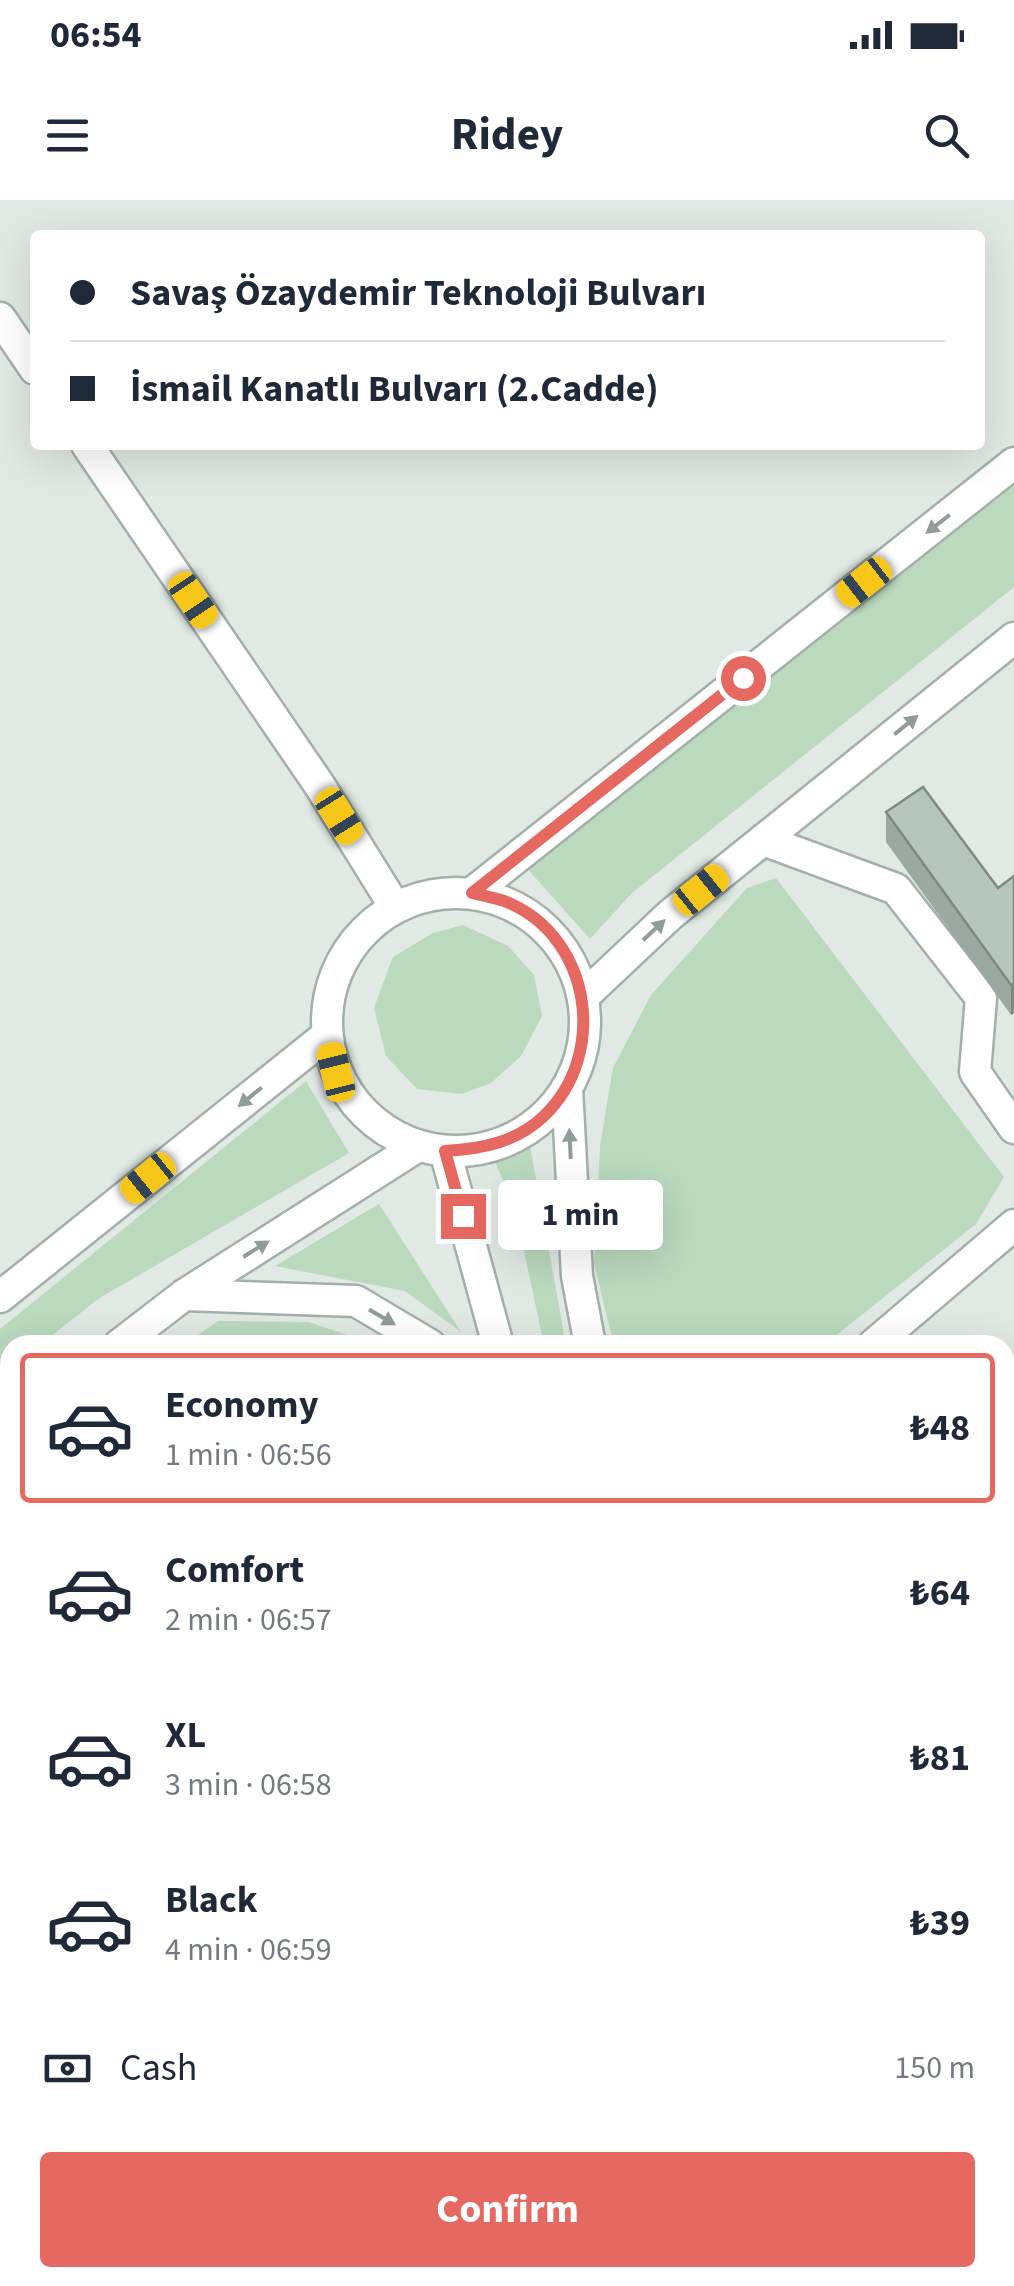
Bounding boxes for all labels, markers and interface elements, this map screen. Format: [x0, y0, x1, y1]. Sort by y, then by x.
text: 06:54 [50, 8, 142, 62]
text: Ridey [451, 103, 563, 167]
icon: menu [40, 108, 95, 163]
icon: search [919, 108, 974, 163]
text: Savaş Özaydemir Teknoloji Bulvarı [130, 266, 706, 320]
text: İsmail Kanatlı Bulvarı (2.Cadde) [130, 362, 659, 416]
one-way arrow [925, 513, 951, 534]
car [831, 552, 897, 612]
car [164, 567, 222, 633]
route start [721, 656, 766, 701]
one-way arrow [894, 715, 919, 736]
car [310, 783, 368, 849]
car [668, 859, 734, 921]
one-way arrow [642, 919, 666, 942]
car [314, 1039, 358, 1105]
one-way arrow [238, 1086, 263, 1107]
one-way arrow [562, 1127, 578, 1159]
car [115, 1147, 181, 1209]
callout: 1 min [498, 1181, 663, 1251]
text: 1 min [542, 1192, 619, 1238]
route end [441, 1194, 486, 1239]
one-way arrow [242, 1241, 270, 1259]
one-way arrow [368, 1308, 396, 1325]
text: Economy [165, 1378, 318, 1432]
icon: car [45, 1383, 135, 1473]
text: ₺48 [910, 1401, 970, 1455]
text: 1 min · 06:56 [165, 1432, 332, 1478]
text: Comfort [165, 1543, 304, 1597]
icon: car [45, 1548, 135, 1638]
text: ₺64 [910, 1566, 970, 1620]
text: 2 min · 06:57 [165, 1597, 332, 1643]
text: XL [165, 1708, 206, 1762]
icon: car [45, 1713, 135, 1803]
text: ₺81 [910, 1731, 970, 1785]
text: 3 min · 06:58 [165, 1762, 332, 1808]
text: Black [165, 1873, 258, 1927]
icon: car [45, 1878, 135, 1968]
text: ₺39 [910, 1896, 970, 1950]
text: 4 min · 06:59 [165, 1927, 332, 1973]
icon: cash [40, 2041, 95, 2096]
text: Cash [120, 2041, 197, 2095]
text: 150 m [894, 2045, 975, 2091]
button: Confirm [40, 2152, 975, 2267]

